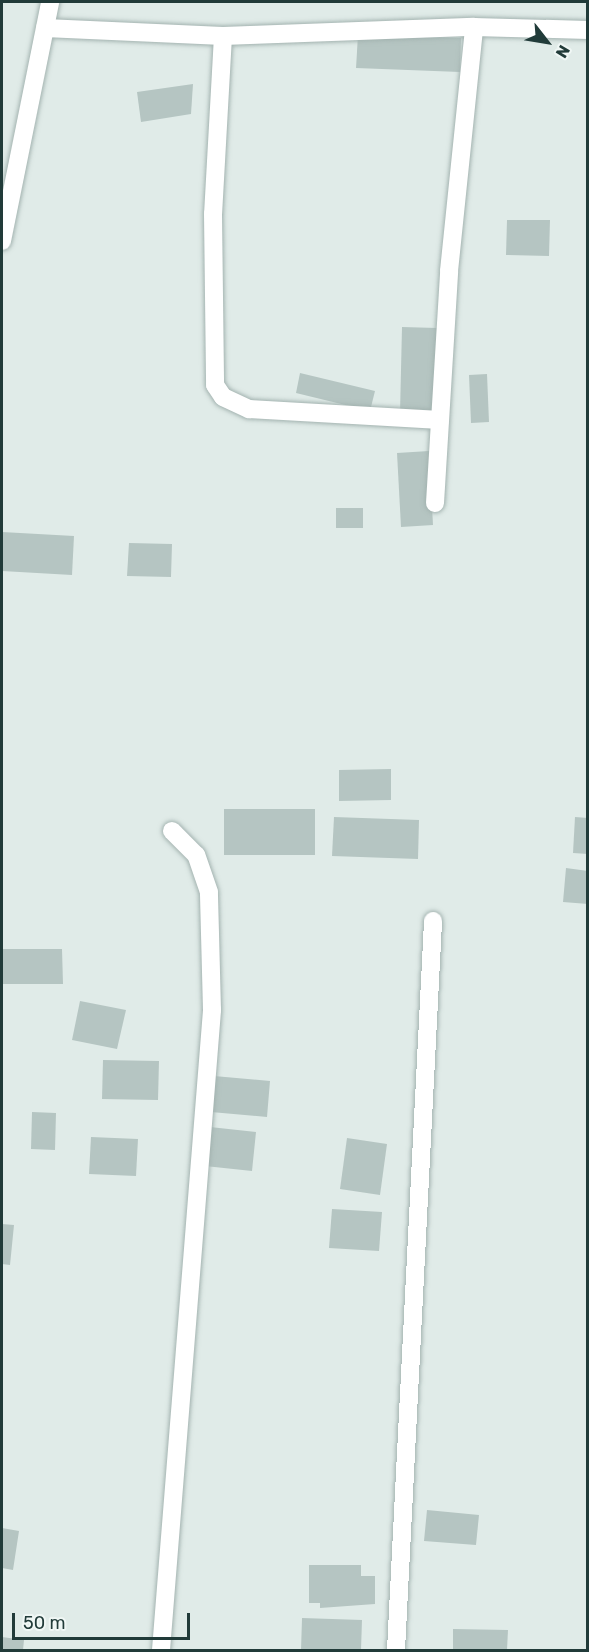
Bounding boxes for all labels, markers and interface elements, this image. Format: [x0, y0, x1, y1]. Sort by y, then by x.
north arrow [517, 12, 577, 72]
text: N [552, 42, 574, 61]
scale bar [15, 1601, 194, 1639]
text: 50 m [23, 1612, 66, 1634]

